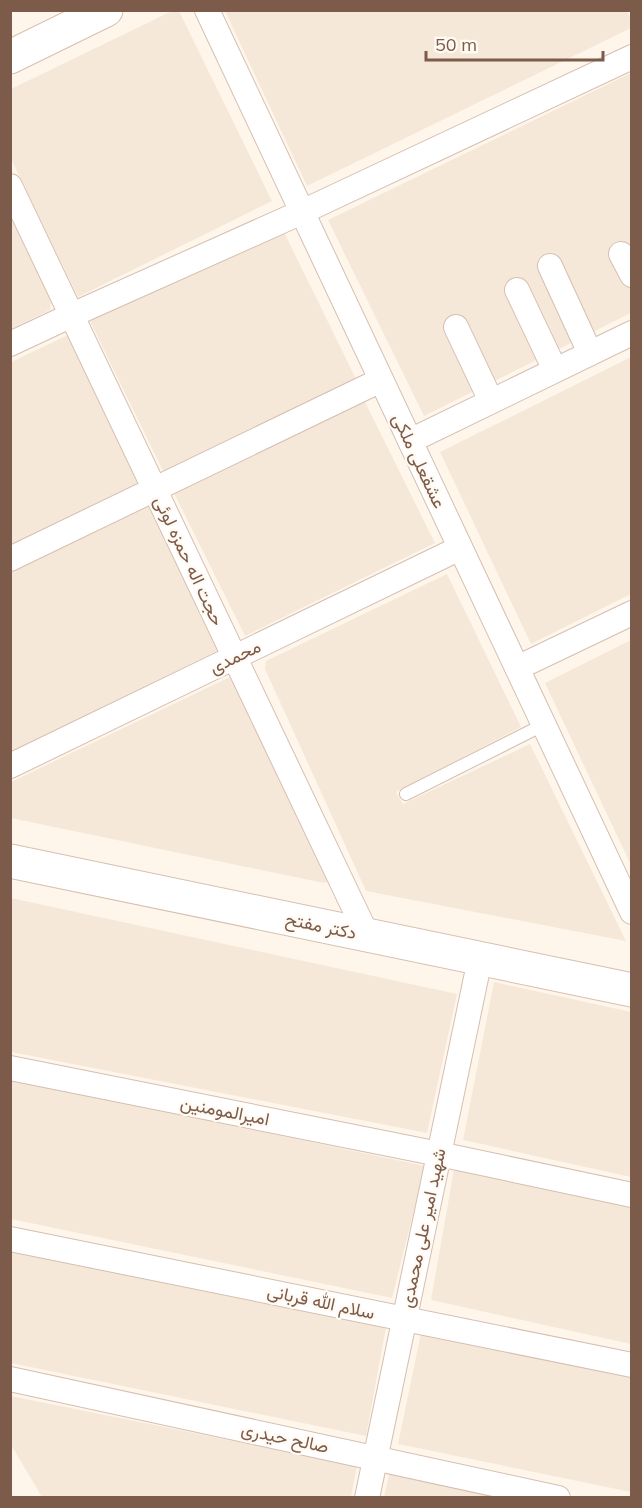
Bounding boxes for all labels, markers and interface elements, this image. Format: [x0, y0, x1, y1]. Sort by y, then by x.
scale bar [426, 24, 603, 62]
text: 50 m [435, 33, 477, 56]
street label: عشقعلی ملکی [387, 410, 451, 512]
street label: حجت اله حمزه لوئی [149, 492, 230, 629]
street label: محمدی [205, 634, 264, 679]
street label: دکتر مفتح [283, 907, 359, 945]
street label: امیرالمومنین [179, 1091, 272, 1130]
street label: شهید امیر علی محمدی [394, 1146, 451, 1310]
street label: سلام الله قربانی [265, 1279, 377, 1325]
street label: صالح حیدری [239, 1417, 331, 1459]

